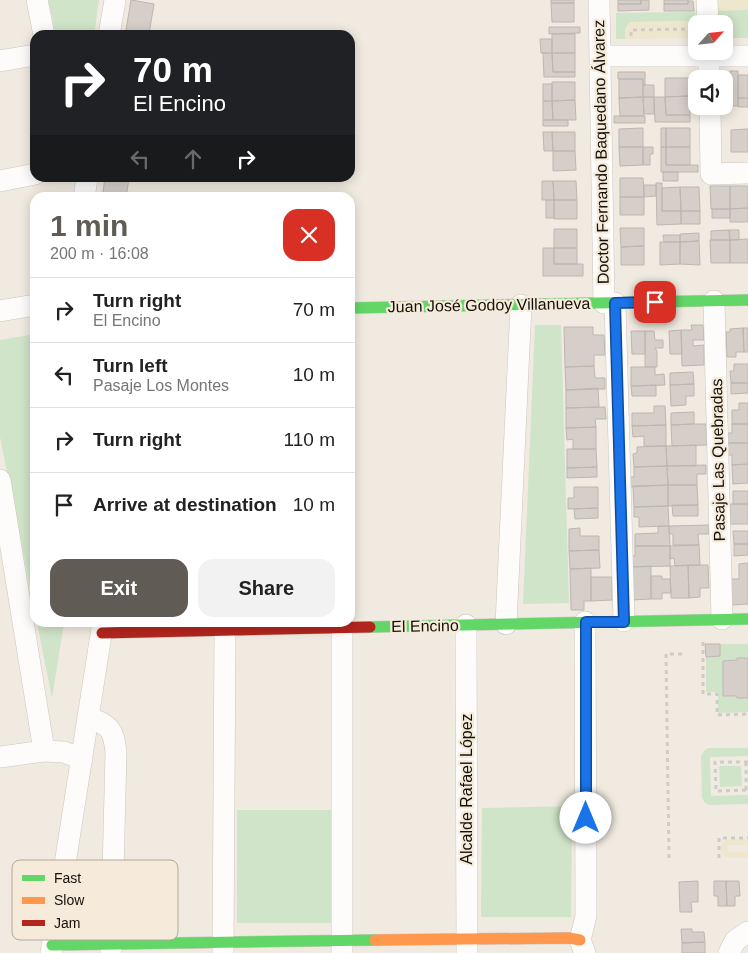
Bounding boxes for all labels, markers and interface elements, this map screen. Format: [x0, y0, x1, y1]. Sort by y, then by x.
north arrow [688, 15, 732, 60]
map controls [688, 15, 733, 115]
street label: Doctor Fernando Baquedano Álvarez [589, 20, 612, 284]
icon: right [50, 50, 115, 115]
text: 70 m [133, 50, 213, 89]
button: sound [688, 70, 733, 115]
text: El Encino [133, 91, 226, 116]
icon: left [126, 145, 154, 173]
icon: ahead [179, 145, 207, 173]
icon: right [232, 145, 260, 173]
text: 1 min [50, 209, 128, 242]
button: close [283, 209, 335, 261]
text: 200 m · 16:08 [50, 245, 149, 262]
pin [634, 281, 676, 323]
icon: arrive [641, 288, 669, 316]
text: Turn right [93, 290, 181, 311]
street label: Juan José Godoy Villanueva [388, 295, 590, 315]
icon: right [50, 296, 78, 324]
text: 70 m [293, 299, 335, 320]
text: El Encino [93, 312, 161, 329]
text: Turn left [93, 355, 168, 376]
icon: left [50, 361, 78, 389]
text: 10 m [293, 364, 335, 385]
text: Pasaje Los Montes [93, 377, 229, 394]
street label: Pasaje Las Quebradas [708, 378, 728, 542]
icon: right [50, 426, 78, 454]
text: Turn right [93, 429, 181, 450]
text: 110 m [284, 429, 335, 450]
icon: arrive [50, 491, 78, 519]
text: Arrive at destination [93, 494, 277, 515]
text: 10 m [293, 494, 335, 515]
button: Exit [50, 559, 188, 617]
button: Share [198, 559, 335, 617]
street label: El Encino [391, 617, 459, 635]
street label: Alcalde Rafael López [458, 713, 475, 865]
position arrow [559, 791, 611, 843]
legend [12, 860, 178, 940]
text: Fast [54, 870, 81, 886]
text: Slow [54, 892, 85, 908]
text: Jam [54, 915, 80, 931]

